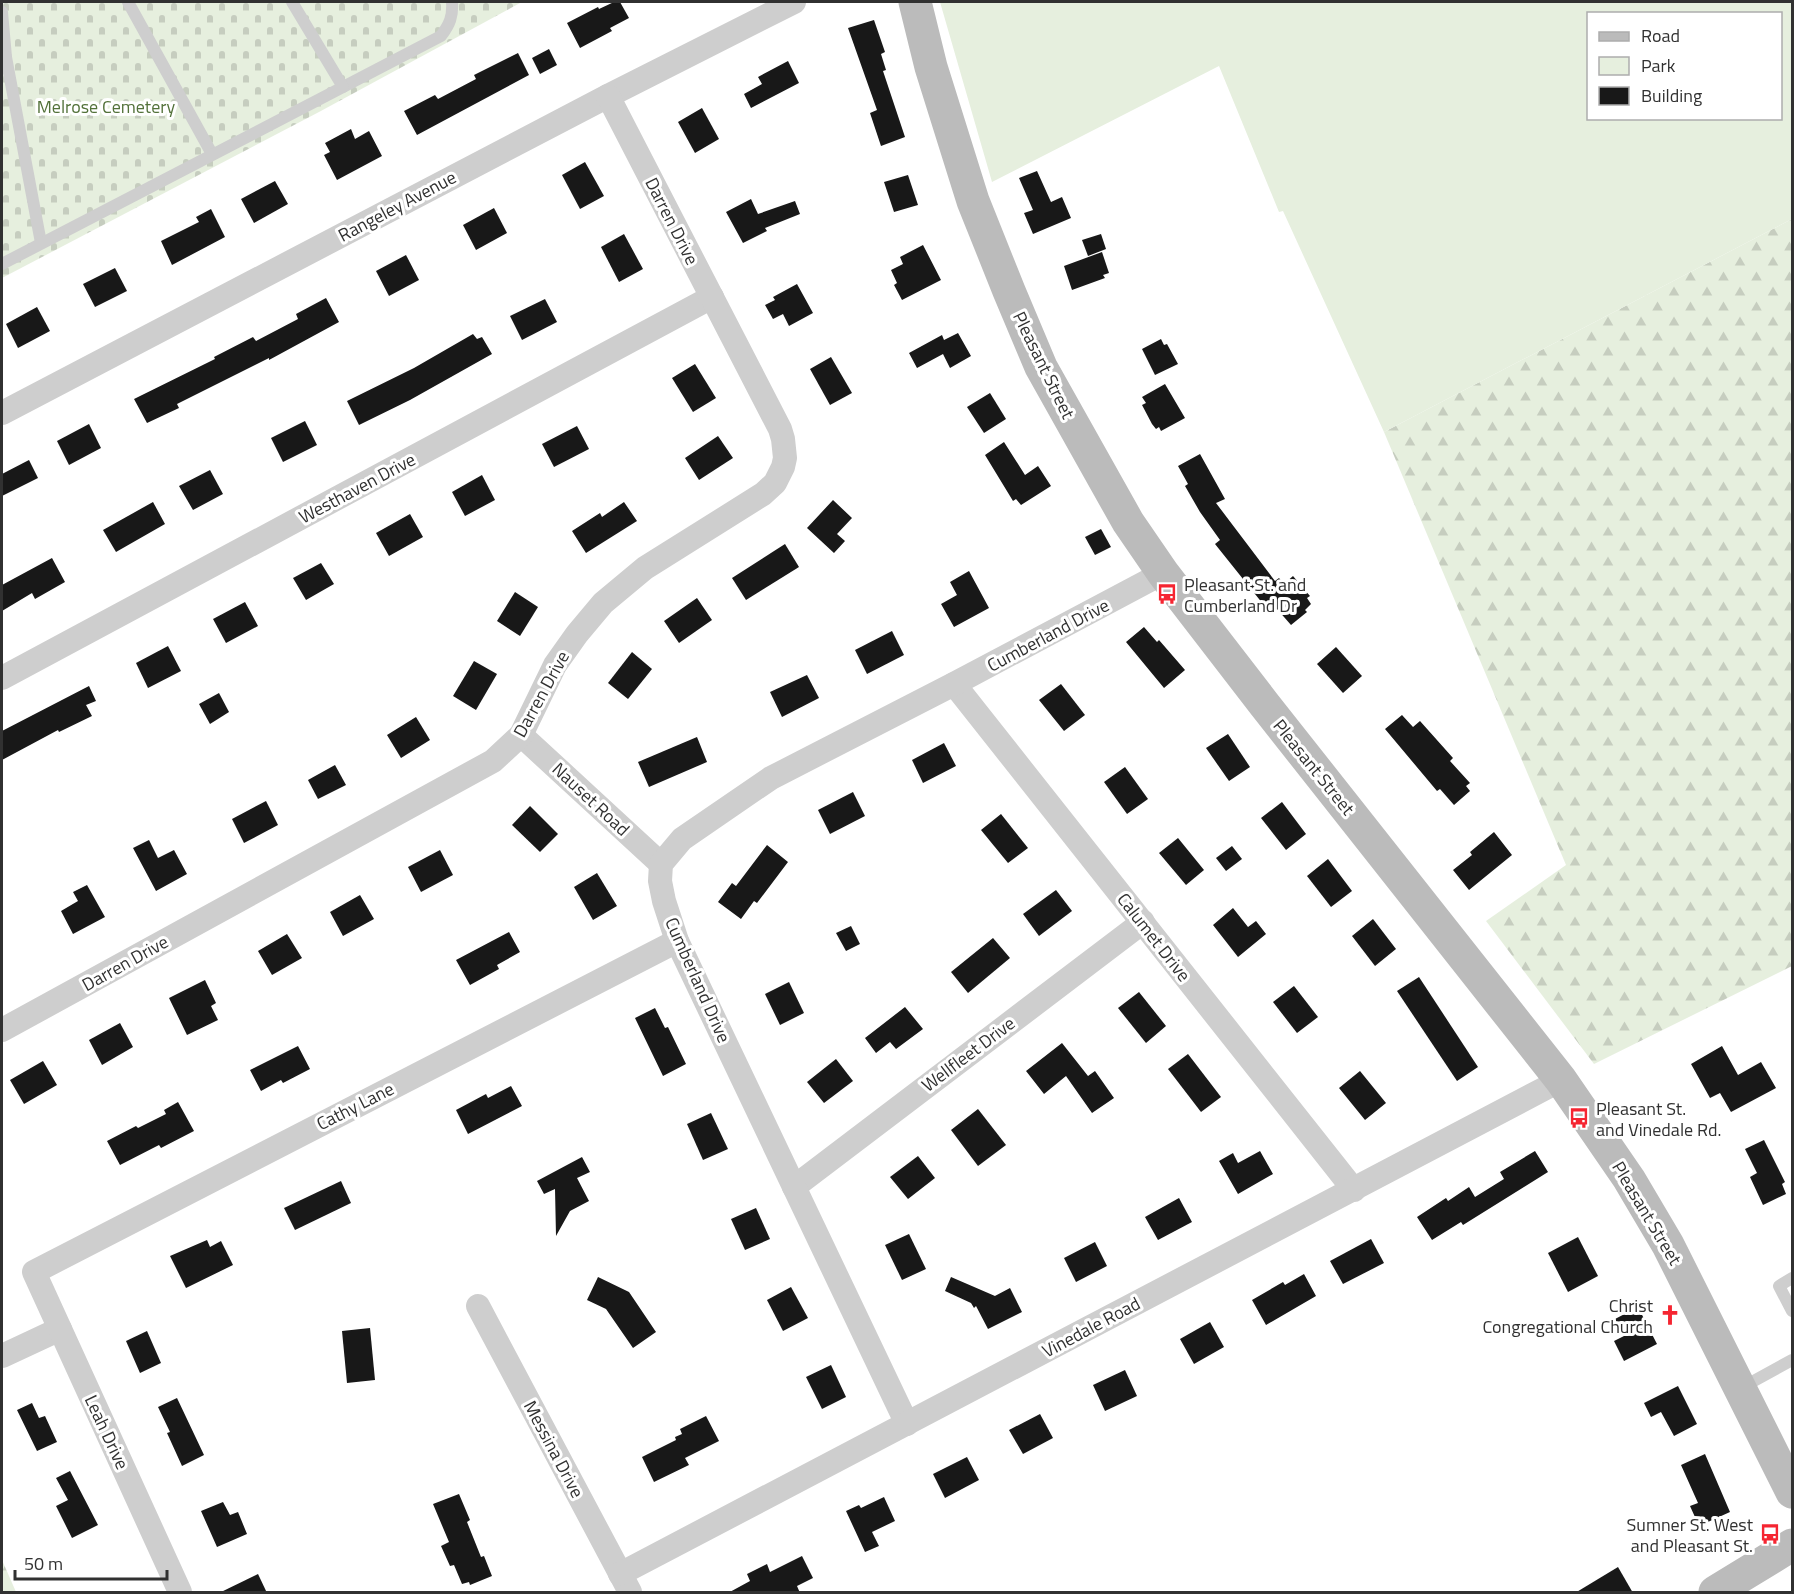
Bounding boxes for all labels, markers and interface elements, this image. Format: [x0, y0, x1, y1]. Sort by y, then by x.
legend [1587, 12, 1782, 120]
text: Road [1641, 22, 1680, 49]
text: Park [1641, 52, 1676, 79]
text: Building [1641, 82, 1702, 109]
park label: Melrose Cemetery [37, 93, 175, 120]
street label: Rangeley Avenue [333, 164, 461, 248]
street label: Darren Drive [638, 173, 706, 269]
street label: Pleasant Street [1006, 307, 1082, 424]
street label: Westhaven Drive [294, 446, 420, 530]
place label: Pleasant St. and Cumberland Dr [1184, 571, 1306, 619]
bus stop icon: Pleasant St. and Cumberland Dr [1155, 582, 1179, 606]
street label: Cumberland Drive [982, 591, 1114, 679]
street label: Darren Drive [506, 646, 576, 742]
street label: Pleasant Street [1267, 713, 1362, 821]
street label: Nauset Road [546, 756, 636, 842]
street label: Calumet Drive [1111, 887, 1197, 987]
street label: Cumberland Drive [658, 913, 738, 1047]
street label: Darren Drive [77, 928, 173, 998]
street label: Wellfleet Drive [916, 1010, 1020, 1098]
street label: Cathy Lane [312, 1075, 398, 1137]
place label: Pleasant St. and Vinedale Rd. [1596, 1095, 1721, 1143]
bus stop icon: Pleasant St. and Vinedale Rd. [1567, 1106, 1591, 1130]
street label: Pleasant Street [1605, 1156, 1689, 1271]
street label: Vinedale Road [1037, 1290, 1145, 1364]
place label: Christ Congregational Church [1482, 1292, 1654, 1340]
church icon: Christ Congregational Church [1658, 1303, 1682, 1327]
street label: Leah Drive [78, 1390, 136, 1474]
street label: Messina Drive [517, 1396, 591, 1502]
place label: Sumner St. West and Pleasant St. [1627, 1511, 1754, 1559]
bus stop icon: Sumner St. West and Pleasant St. [1758, 1522, 1782, 1546]
scale bar [15, 1543, 166, 1581]
text: 50 m [24, 1550, 63, 1577]

